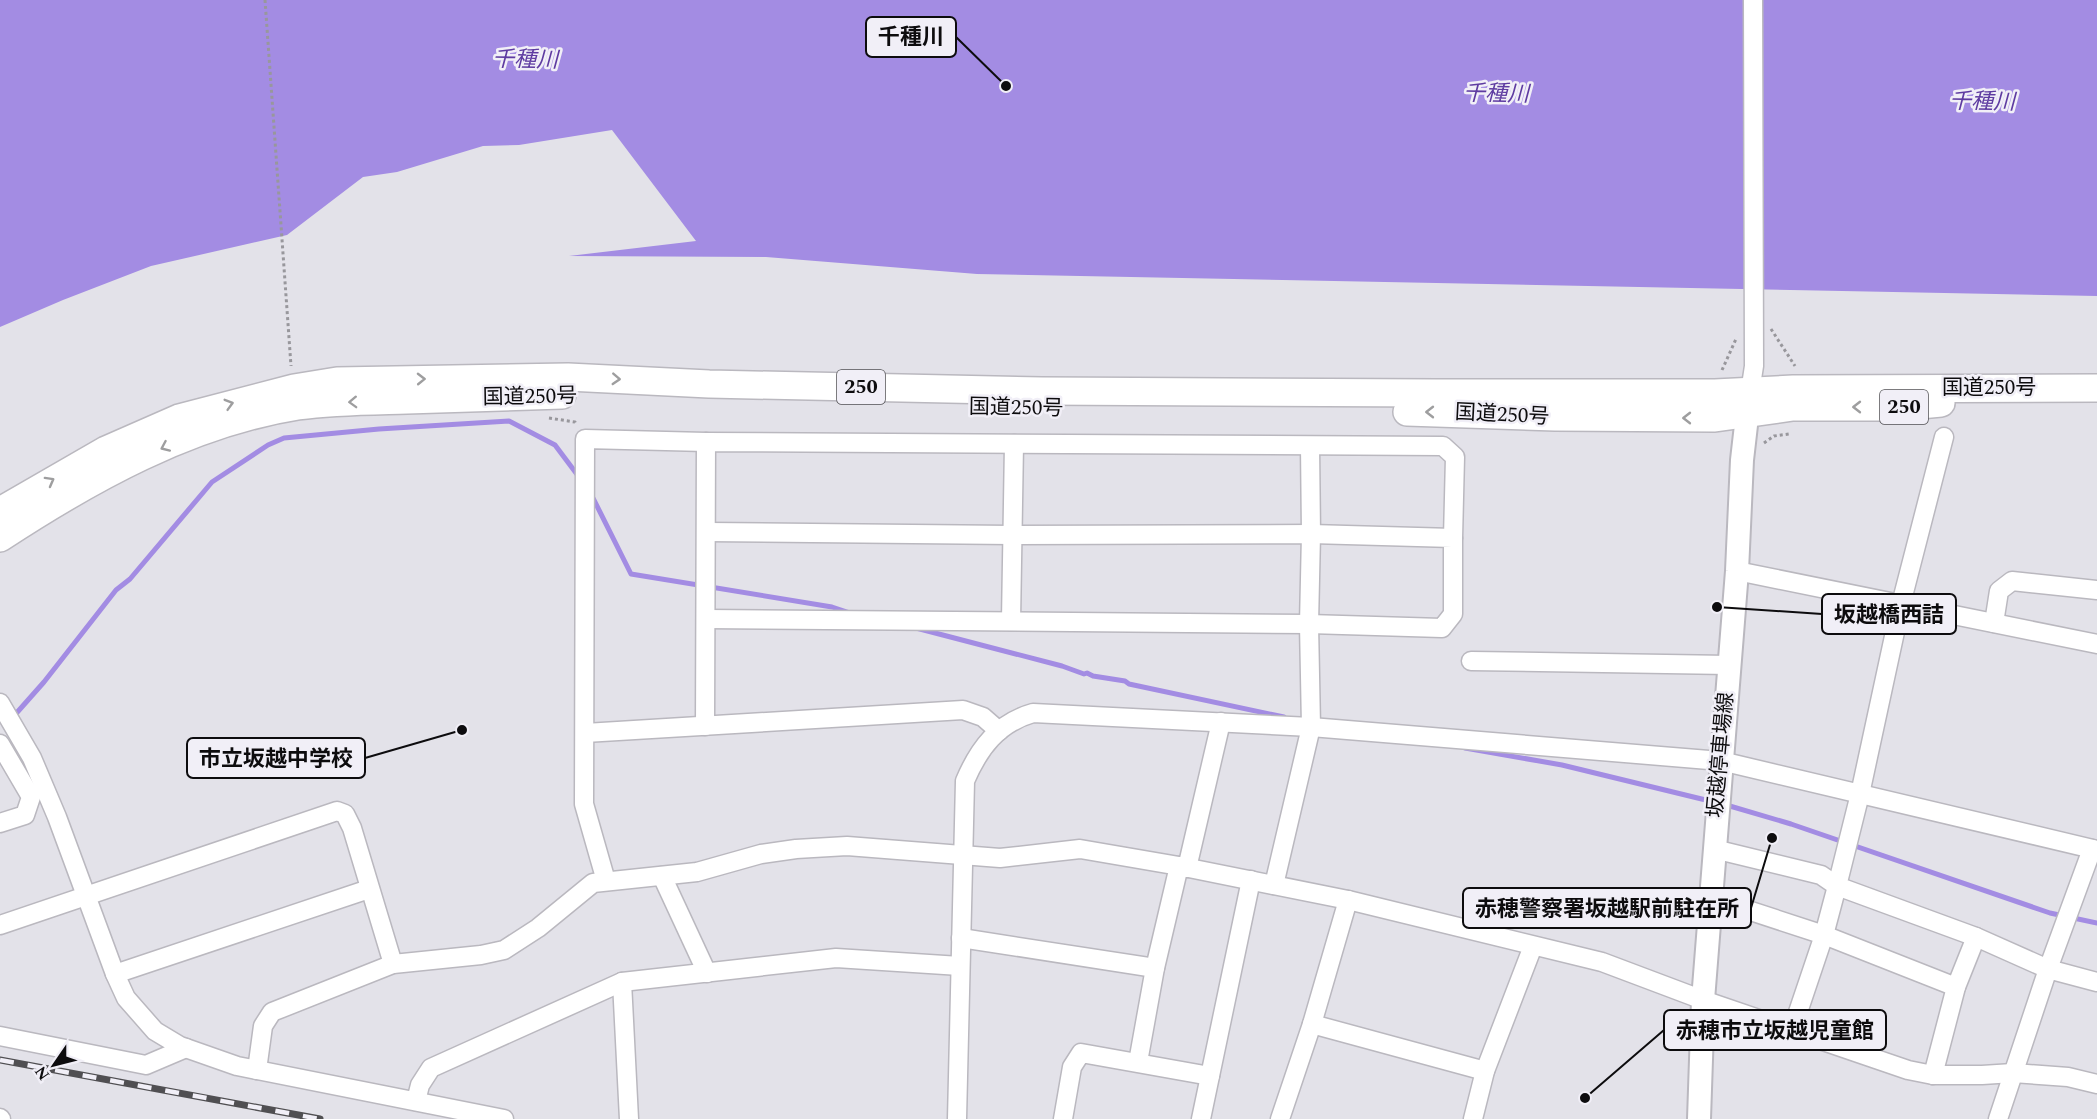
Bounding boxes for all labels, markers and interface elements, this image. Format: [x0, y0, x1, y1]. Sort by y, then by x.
callout: 千種川 [866, 17, 956, 57]
text: 千種川 [878, 21, 944, 54]
water label: 千種川 [492, 43, 560, 77]
water label: 千種川 [1463, 77, 1531, 111]
water label: 千種川 [1949, 85, 2017, 119]
road number: 250 [837, 370, 885, 404]
street label: 国道250号 [1942, 372, 2036, 404]
one-way arrow [417, 373, 426, 386]
one-way arrow [612, 373, 621, 386]
street label: 国道250号 [482, 380, 578, 414]
road number: 250 [1880, 390, 1928, 424]
street label: 国道250号 [968, 391, 1064, 425]
one-way arrow [348, 395, 357, 408]
street label: 国道250号 [1454, 397, 1550, 433]
one-way arrow [223, 399, 234, 411]
one-way arrow [1852, 401, 1861, 413]
one-way arrow [1425, 406, 1434, 418]
one-way arrow [1683, 412, 1692, 424]
one-way arrow [160, 440, 171, 452]
one-way arrow [44, 477, 55, 488]
callout: 坂越橋西詰 [1822, 594, 1956, 634]
text: 坂越橋西詰 [1834, 599, 1944, 632]
street label: 坂越停車場線 [1700, 691, 1742, 819]
callout: 市立坂越中学校 [187, 738, 365, 778]
text: 市立坂越中学校 [199, 743, 353, 776]
callout: 赤穂警察署坂越駅前駐在所 [1463, 888, 1751, 928]
text: 赤穂警察署坂越駅前駐在所 [1475, 893, 1739, 926]
callout: 赤穂市立坂越児童館 [1664, 1010, 1886, 1050]
text: 赤穂市立坂越児童館 [1676, 1015, 1874, 1048]
north arrow [24, 1035, 84, 1095]
text: N [29, 1061, 56, 1085]

